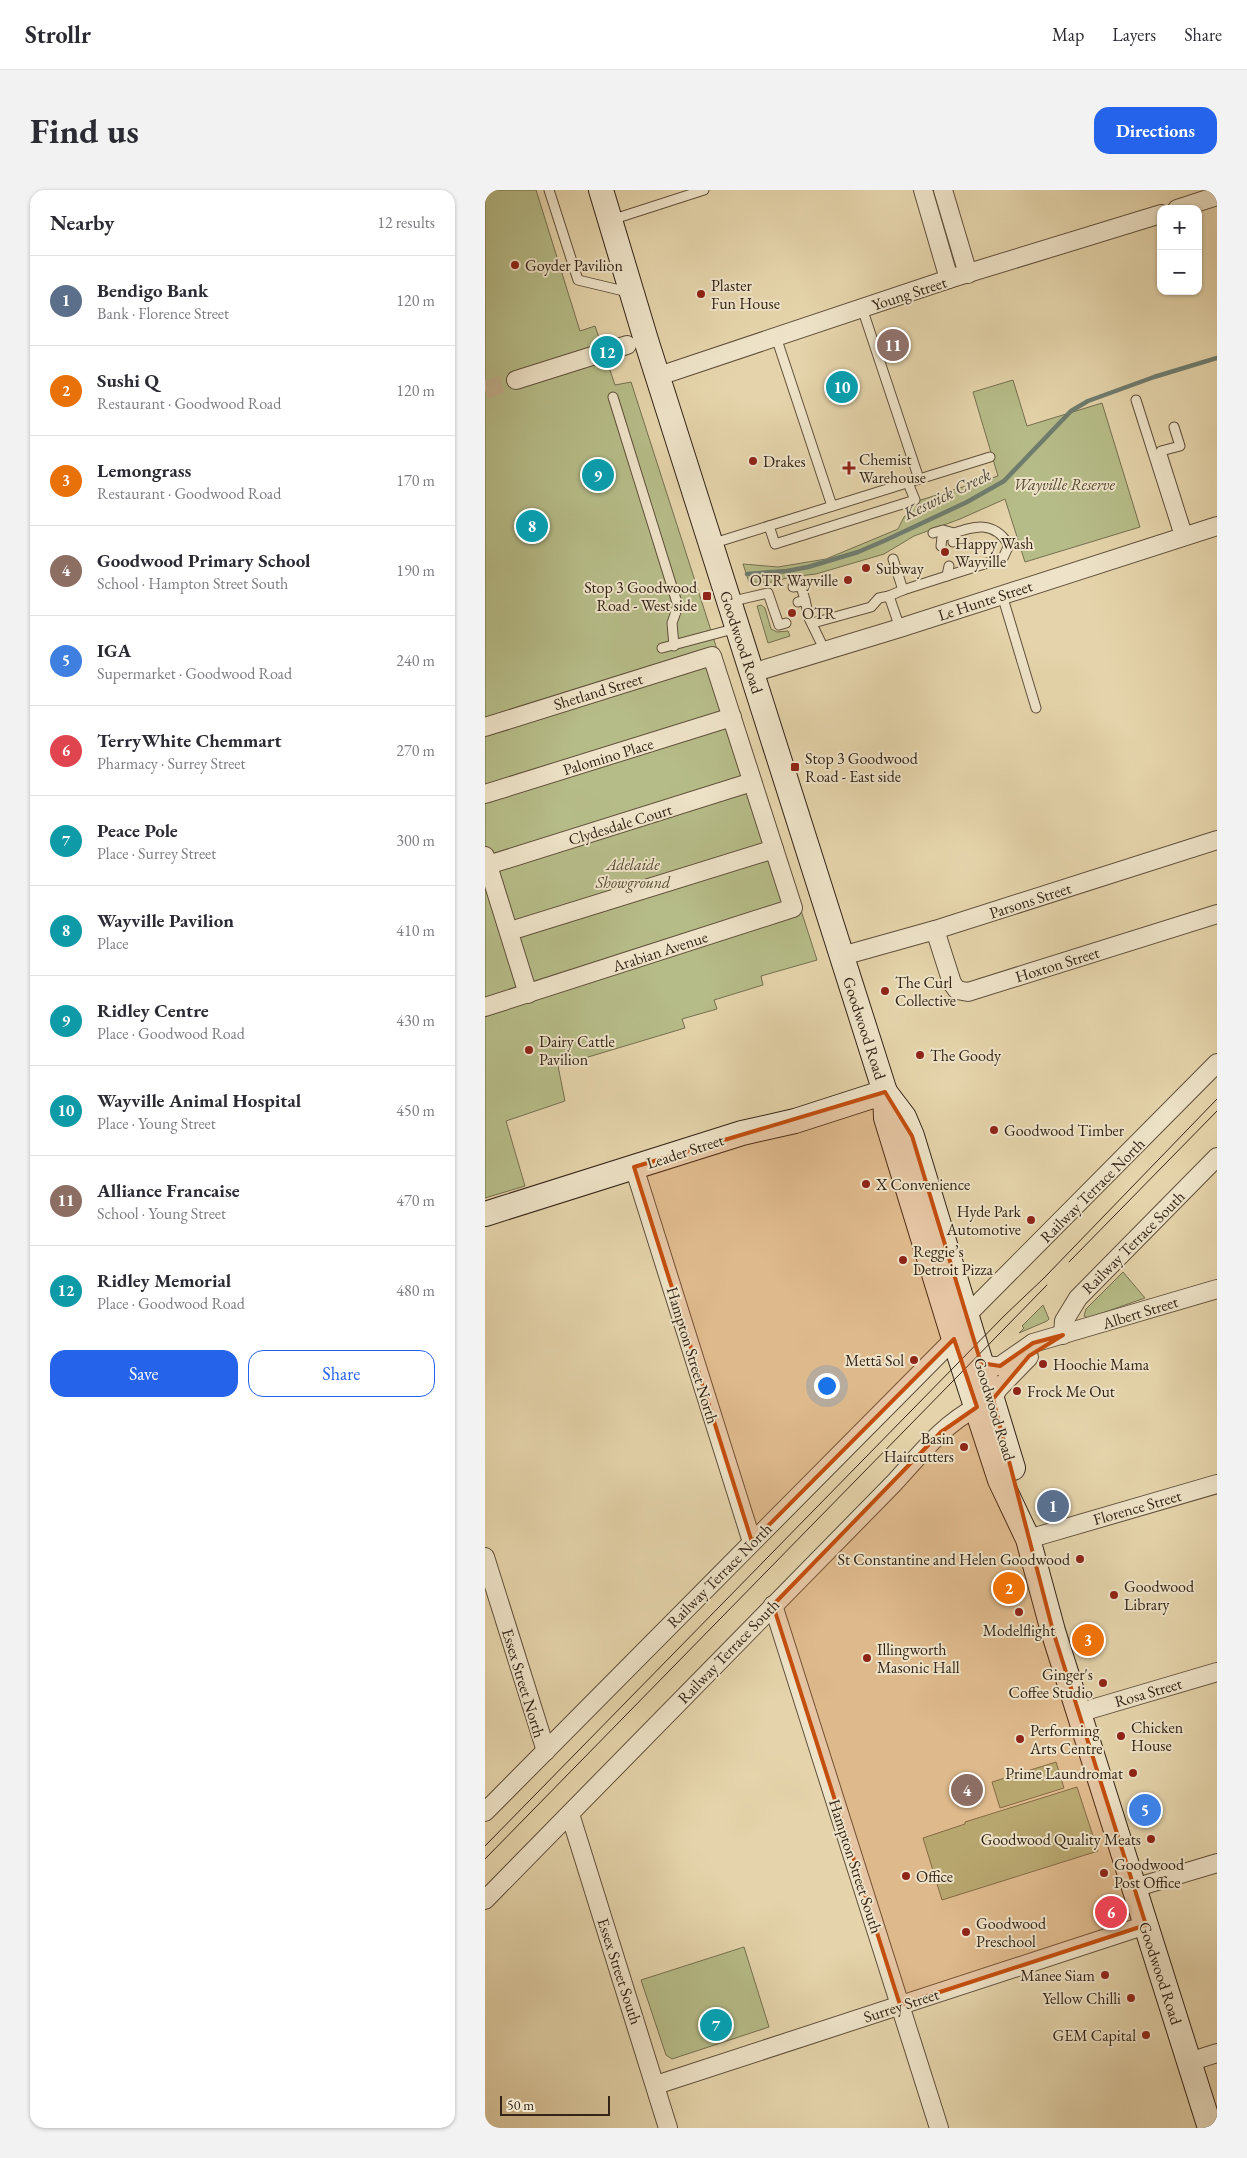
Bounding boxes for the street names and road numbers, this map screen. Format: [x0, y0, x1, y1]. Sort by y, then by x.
street label: Young Street [869, 271, 949, 315]
street label: Le Hunte Street [935, 575, 1035, 626]
street label: Goodwood Road [715, 588, 768, 697]
street label: Shetland Street [551, 668, 645, 715]
street label: Palomino Place [560, 733, 656, 780]
street label: Clydesdale Court [566, 799, 674, 850]
street label: Parsons Street [987, 877, 1074, 924]
street label: Arabian Avenue [609, 926, 710, 977]
street label: Hoxton Street [1012, 942, 1102, 987]
street label: Goodwood Road [838, 974, 891, 1083]
street label: Leader Street [644, 1129, 726, 1174]
street label: Railway Terrace North [1035, 1133, 1149, 1247]
street label: Railway Terrace South [1077, 1186, 1189, 1298]
street label: Hampton Street North [662, 1284, 723, 1426]
street label: Albert Street [1099, 1291, 1181, 1334]
street label: Goodwood Road [969, 1355, 1020, 1464]
street label: Florence Street [1091, 1485, 1184, 1530]
street label: Railway Terrace North [662, 1518, 776, 1632]
street label: Railway Terrace South [673, 1595, 784, 1708]
street label: Essex Street North [497, 1626, 550, 1740]
street label: Rosa Street [1112, 1673, 1184, 1712]
street label: Hampton Street South [824, 1796, 887, 1936]
street label: Essex Street South [592, 1915, 647, 2027]
street label: Goodwood Road [1134, 1919, 1187, 2028]
street label: Surrey Street [861, 1983, 942, 2028]

